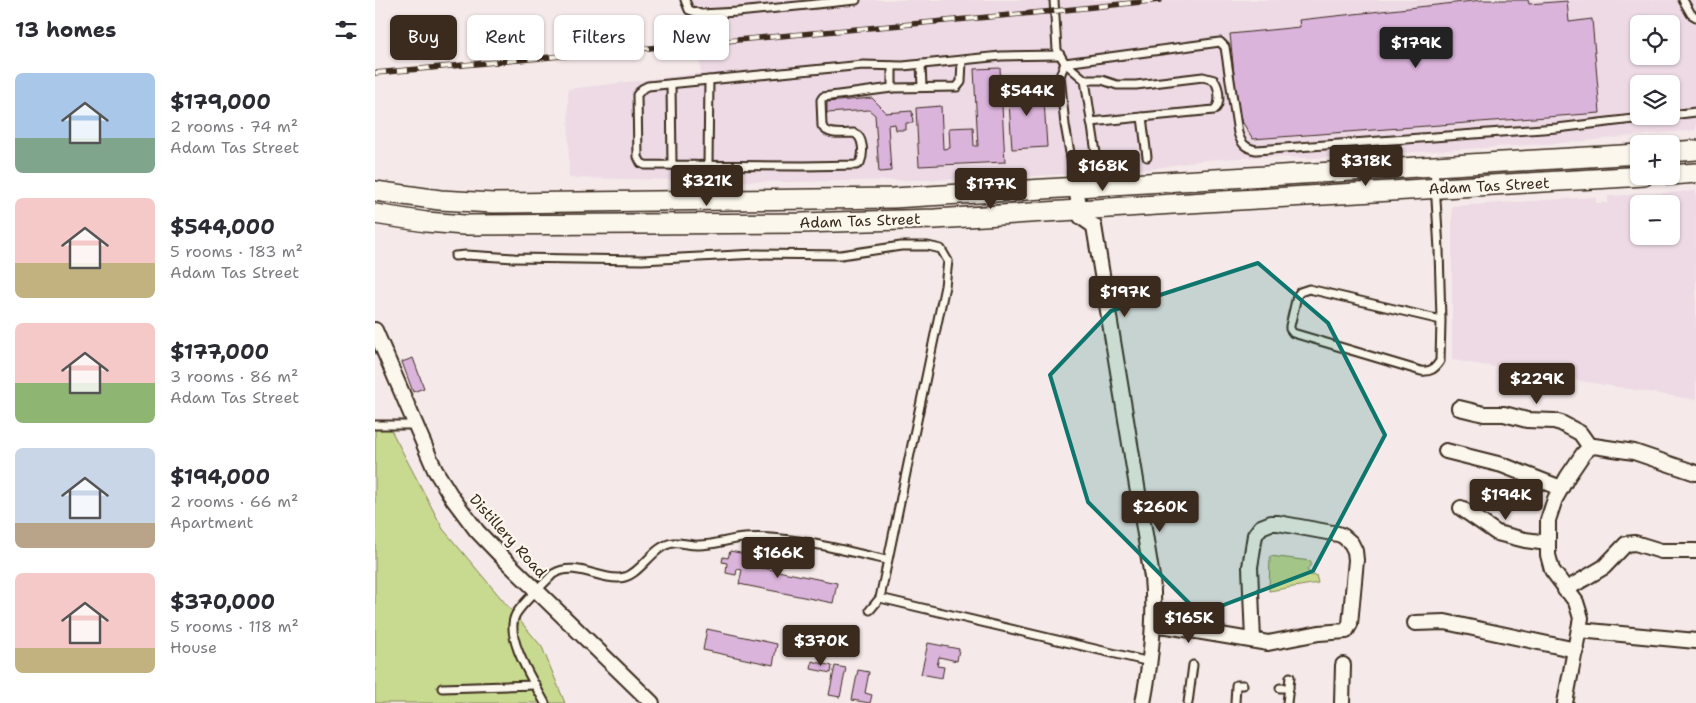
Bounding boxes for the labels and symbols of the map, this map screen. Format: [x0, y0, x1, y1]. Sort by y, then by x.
pin: $179K [1381, 27, 1451, 69]
pin: $544K [992, 74, 1062, 117]
pin: $318K [1331, 144, 1401, 187]
pin: $168K [1068, 150, 1138, 192]
pin: $321K [672, 164, 742, 207]
pin: $177K [956, 168, 1026, 210]
street label: Adam Tas Street [1428, 173, 1550, 199]
street label: Adam Tas Street [799, 209, 921, 233]
pin: $197K [1090, 276, 1160, 318]
pin: $229K [1502, 362, 1572, 405]
pin: $194K [1471, 478, 1541, 521]
street label: Distillery Road [465, 490, 551, 583]
pin: $260K [1125, 490, 1195, 533]
pin: $166K [743, 536, 813, 579]
pin: $165K [1154, 602, 1224, 644]
pin: $370K [786, 624, 856, 667]

